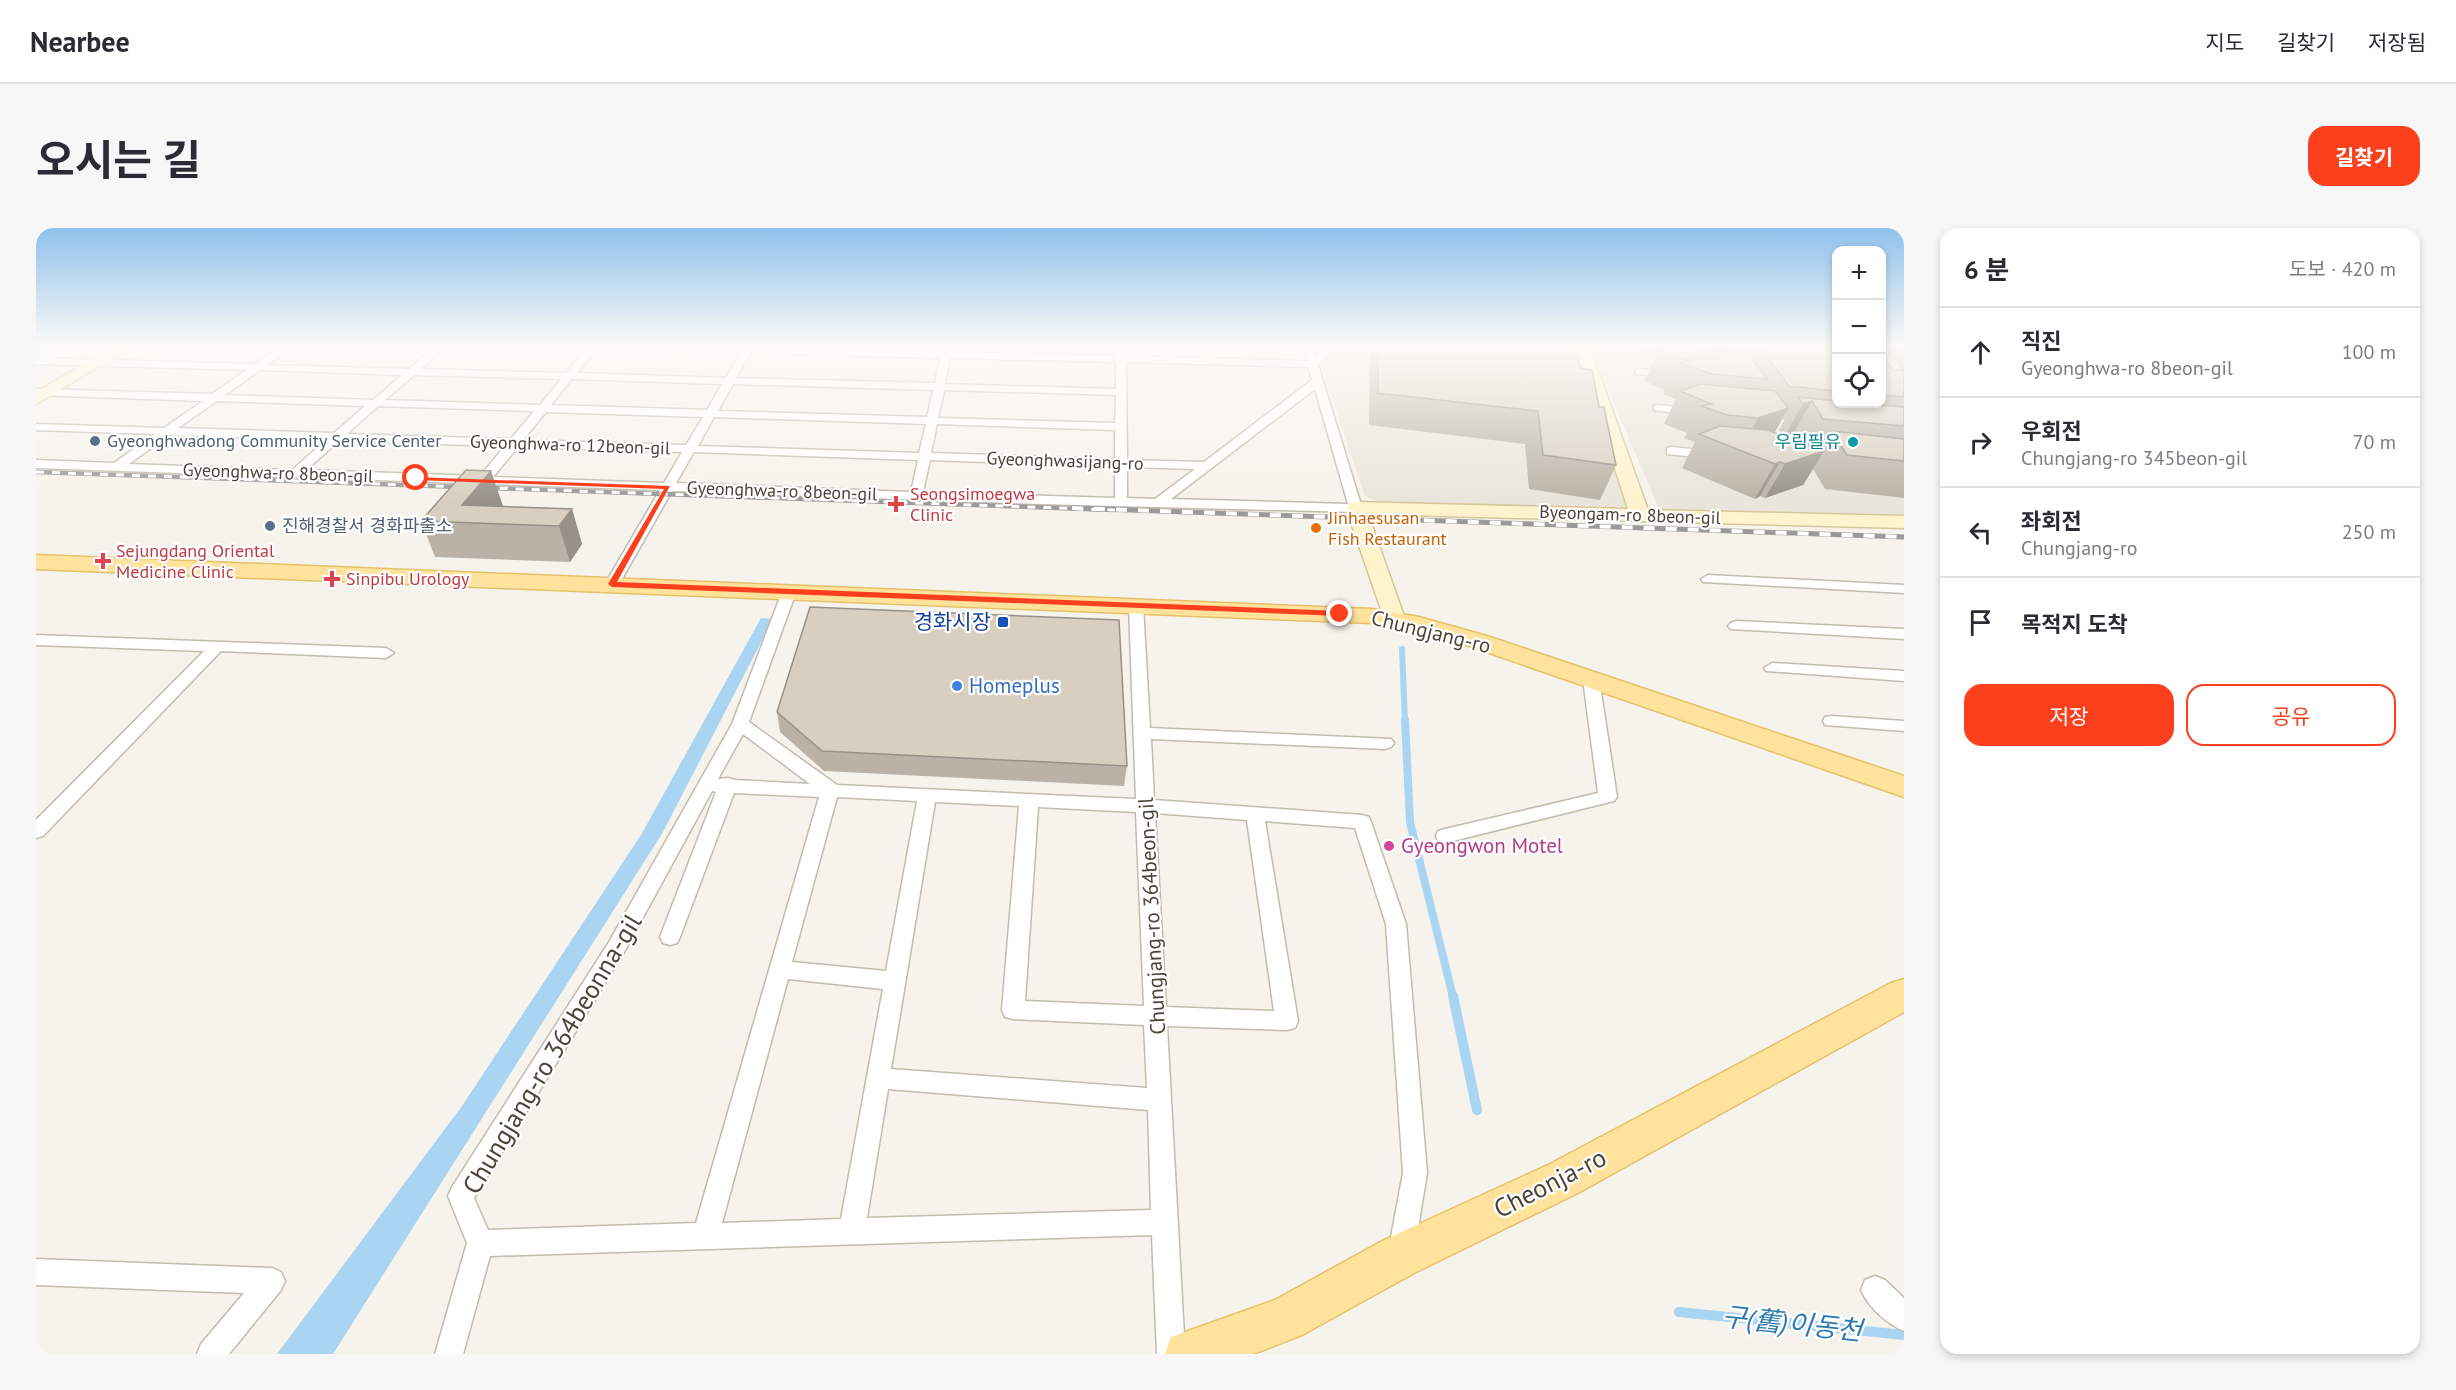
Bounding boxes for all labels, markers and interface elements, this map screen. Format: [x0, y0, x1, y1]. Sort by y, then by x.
text: Nearbee [30, 23, 130, 60]
text: 지도 [2205, 29, 2244, 56]
text: 길찾기 [2277, 29, 2335, 56]
text: 저장됨 [2368, 29, 2426, 56]
button: 길찾기 [2308, 126, 2420, 186]
text: 오시는 길 [36, 132, 201, 187]
map controls [1832, 246, 1886, 408]
button: + [1832, 246, 1886, 300]
text: 6 분 [1964, 253, 2009, 286]
text: 도보 · 420 m [2289, 256, 2396, 282]
button: − [1832, 300, 1886, 354]
text: 직진 [2021, 327, 2061, 355]
icon: ahead [1964, 336, 1997, 369]
text: 100 m [2342, 339, 2396, 365]
button: locate [1832, 354, 1886, 408]
text: Gyeonghwa-ro 8beon-gil [2021, 355, 2233, 381]
text: 우회전 [2021, 417, 2082, 445]
icon: right [1964, 426, 1997, 459]
place label: Gyeonghwadong Community Service Center [107, 429, 441, 452]
text: 70 m [2353, 429, 2396, 455]
street label: Gyeonghwa-ro 12beon-gil [469, 430, 671, 460]
place label: 우림필유 [1775, 430, 1841, 453]
marker: Gyeonghwadong Community Service Center [88, 434, 102, 448]
marker: 우림필유 [1846, 435, 1860, 449]
text: Chungjang-ro 345beon-gil [2021, 445, 2247, 471]
street label: Gyeonghwasijang-ro [986, 446, 1144, 475]
street label: Gyeonghwa-ro 8beon-gil [182, 458, 374, 487]
route start [402, 464, 428, 490]
street label: Gyeonghwa-ro 8beon-gil [686, 476, 878, 505]
place label: Seongsimoegwa Clinic [910, 482, 1035, 526]
marker: Seongsimoegwa Clinic [887, 495, 905, 513]
street label: Byeongam-ro 8beon-gil [1539, 500, 1722, 529]
place label: Jinhaesusan Fish Restaurant [1327, 506, 1447, 550]
text: 좌회전 [2021, 507, 2082, 535]
place label: 진해경찰서 경화파출소 [282, 514, 452, 537]
icon: left [1964, 516, 1997, 549]
marker: 진해경찰서 경화파출소 [263, 519, 277, 533]
text: 250 m [2342, 519, 2396, 545]
marker: Jinhaesusan Fish Restaurant [1309, 521, 1323, 535]
text: Chungjang-ro [2021, 535, 2137, 561]
place label: Sejungdang Oriental Medicine Clinic [116, 539, 275, 583]
marker: Sejungdang Oriental Medicine Clinic [94, 552, 112, 570]
place label: Sinpibu Urology [346, 567, 470, 590]
marker: Sinpibu Urology [323, 570, 341, 588]
route end [1326, 600, 1352, 626]
street label: Chungjang-ro [1369, 604, 1494, 659]
icon: arrive [1964, 606, 1997, 639]
place label: 경화시장 [914, 608, 991, 635]
text: 목적지 도착 [2021, 610, 2128, 638]
marker: 경화시장 [996, 615, 1010, 629]
place label: Homeplus [969, 672, 1060, 699]
marker: Homeplus [950, 679, 964, 693]
button: 저장 [1964, 684, 2174, 746]
button: 공유 [2186, 684, 2396, 746]
street label: Chungjang-ro 364beon-gil [1132, 797, 1171, 1035]
place label: Gyeongwon Motel [1401, 832, 1563, 859]
marker: Gyeongwon Motel [1382, 839, 1396, 853]
street label: Chungjang-ro 364beonna-gil [455, 907, 649, 1200]
street label: Cheonja-ro [1488, 1140, 1612, 1225]
water label: 구(舊)이동천 [1720, 1299, 1867, 1348]

